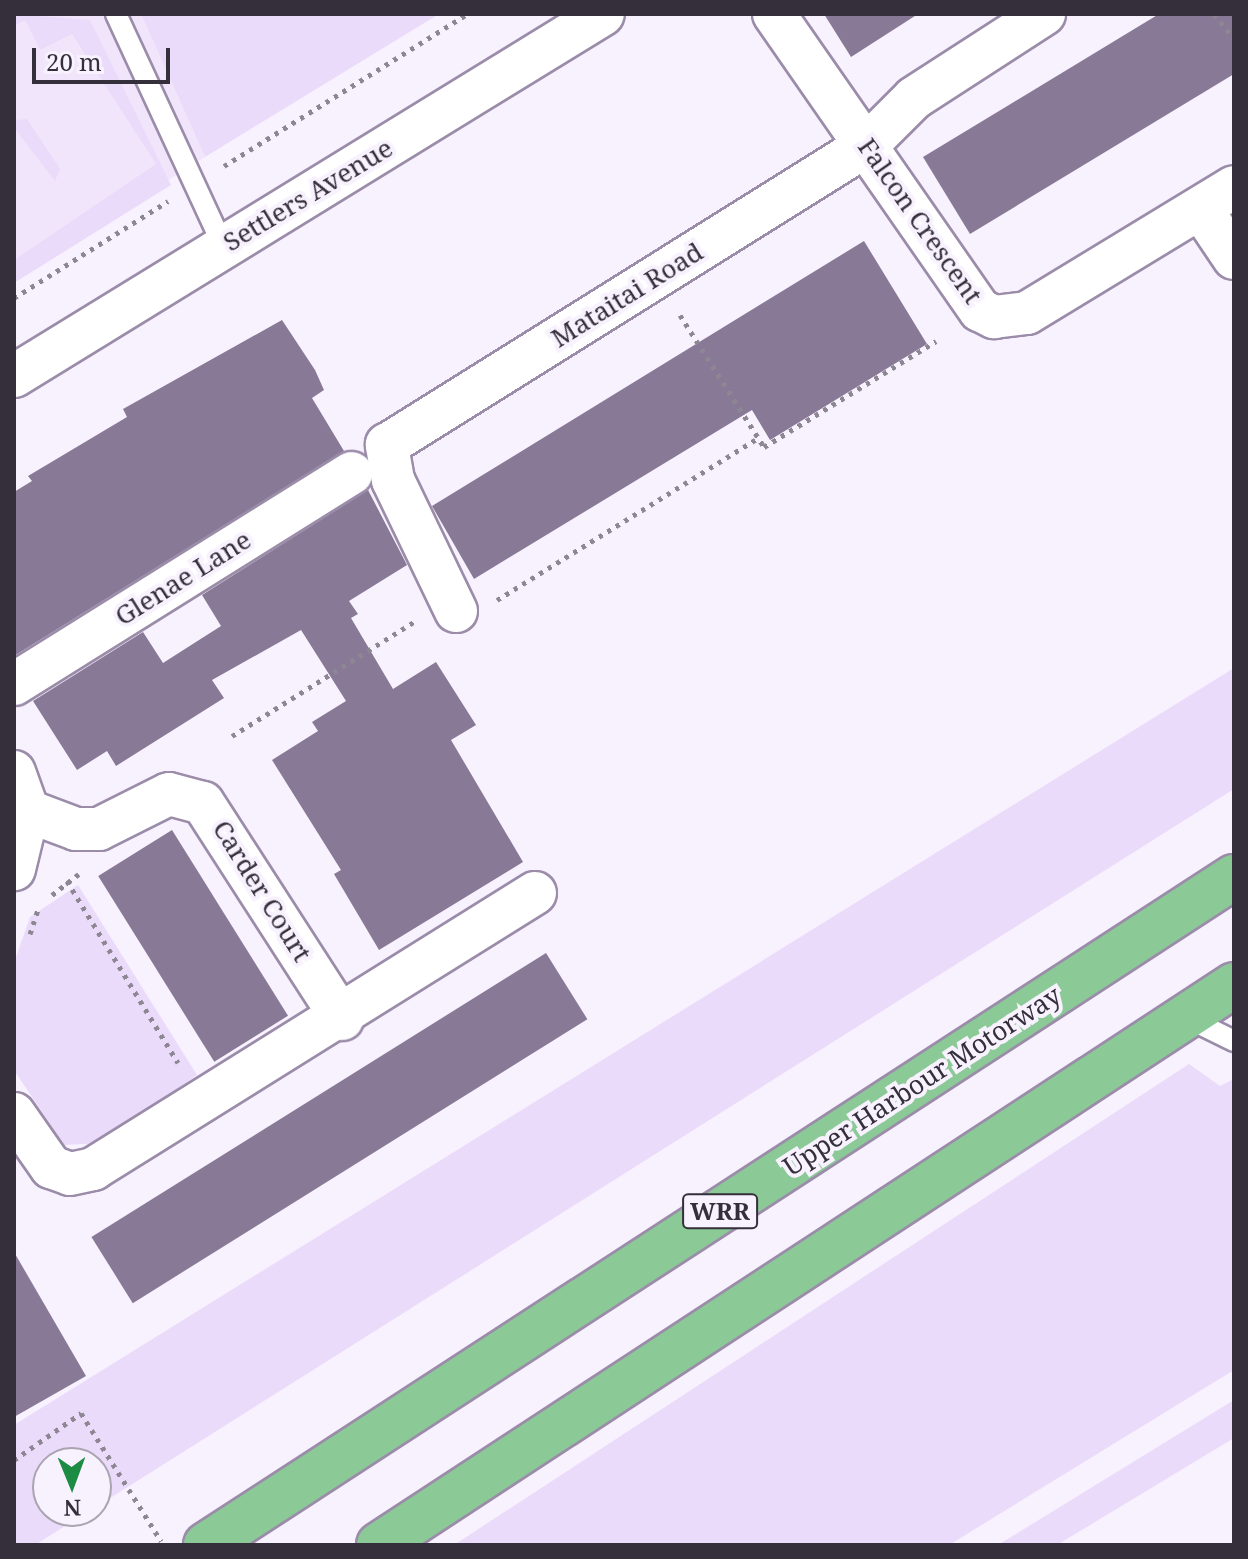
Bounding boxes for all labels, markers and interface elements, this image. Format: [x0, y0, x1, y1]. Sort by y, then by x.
scale bar [36, 32, 174, 82]
text: 20 m [46, 45, 102, 78]
street label: Settlers Avenue [218, 132, 398, 258]
street label: Falcon Crescent [851, 132, 989, 310]
street label: Mataitai Road [546, 236, 708, 354]
street label: Glenae Lane [109, 524, 257, 632]
street label: Carder Court [206, 815, 318, 967]
street label: Upper Harbour Motorway [777, 980, 1067, 1182]
road number: WRR [682, 1191, 758, 1231]
north arrow [32, 1447, 112, 1527]
text: N [63, 1494, 81, 1524]

